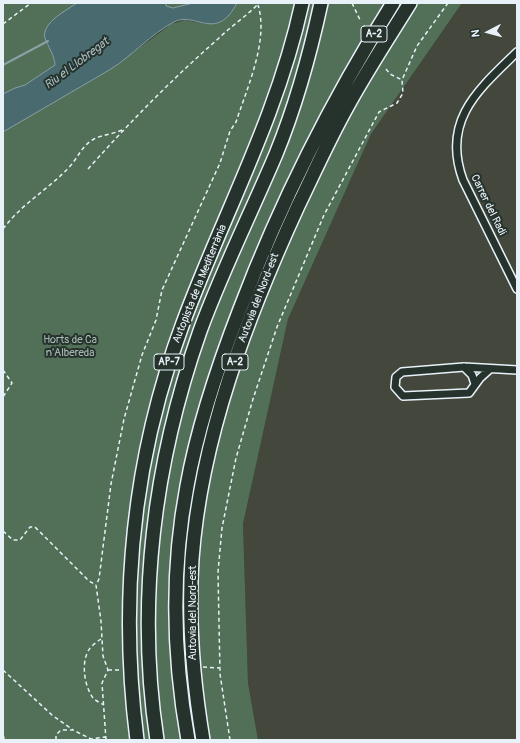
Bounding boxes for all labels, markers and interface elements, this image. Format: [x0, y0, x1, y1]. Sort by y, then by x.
north arrow [468, 12, 508, 52]
road number: A-2 [361, 26, 387, 42]
text: N [469, 29, 482, 38]
water label: Riu el Llobregat [42, 35, 112, 93]
street label: Carrer del Radi [468, 172, 508, 238]
street label: Autopista de la Mediterrània [170, 223, 230, 345]
street label: Autovia del Nord-est [236, 251, 282, 345]
park label: Horts de Ca n'Albereda [43, 333, 97, 359]
road number: AP-7 [154, 354, 184, 370]
road number: A-2 [222, 354, 248, 370]
street label: Autovia del Nord-est [186, 566, 200, 660]

